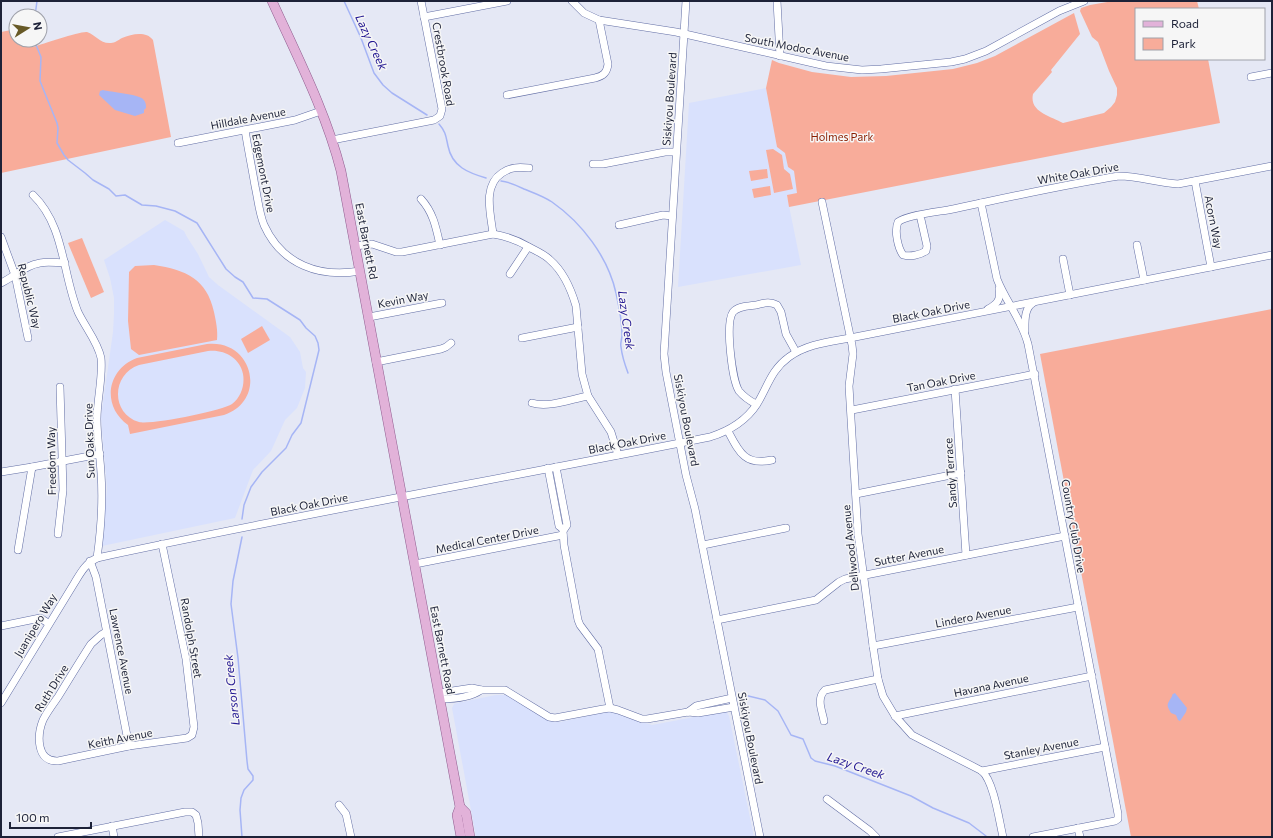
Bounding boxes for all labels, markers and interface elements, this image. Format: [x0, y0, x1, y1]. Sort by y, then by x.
north arrow [8, 8, 48, 48]
legend [1135, 8, 1265, 60]
water label: Lazy Creek [353, 12, 391, 72]
text: Road [1171, 16, 1199, 30]
text: N [31, 21, 45, 31]
street label: Crestbrook Road [430, 21, 458, 107]
street label: South Modoc Avenue [744, 30, 851, 64]
text: Park [1171, 36, 1197, 50]
street label: Siskiyou Boulevard [659, 52, 679, 146]
street label: Hilldale Avenue [209, 104, 287, 132]
park label: Holmes Park [810, 130, 874, 143]
street label: Edgemont Drive [250, 132, 278, 214]
street label: White Oak Drive [1036, 159, 1120, 187]
street label: Acorn Way [1202, 194, 1226, 250]
street label: East Barnett Rd [353, 202, 381, 280]
street label: Republic Way [16, 262, 44, 330]
street label: Kevin Way [376, 288, 430, 310]
water label: Lazy Creek [616, 290, 638, 351]
street label: Black Oak Drive [891, 297, 971, 325]
street label: Tan Oak Drive [906, 368, 977, 394]
street label: Siskiyou Boulevard [672, 373, 702, 467]
street label: Sun Oaks Drive [81, 403, 97, 479]
street label: Freedom Way [44, 426, 58, 495]
street label: Black Oak Drive [587, 428, 667, 456]
street label: Sandy Terrace [941, 437, 959, 509]
street label: Country Club Drive [1059, 478, 1089, 574]
street label: Black Oak Drive [269, 490, 349, 518]
street label: Dellwood Avenue [839, 504, 861, 592]
street label: Medical Center Drive [434, 523, 540, 555]
street label: Sutter Avenue [873, 542, 945, 568]
street label: Juanipero Way [11, 591, 60, 659]
street label: Randolph Street [179, 597, 206, 680]
street label: Lindero Avenue [934, 602, 1012, 630]
street label: East Barnett Road [428, 605, 458, 695]
street label: Lawrence Avenue [107, 607, 137, 695]
water label: Larson Creek [220, 653, 242, 726]
street label: Ruth Drive [31, 662, 71, 714]
street label: Havana Avenue [952, 671, 1030, 699]
street label: Siskiyou Boulevard [736, 691, 766, 785]
street label: Keith Avenue [87, 725, 153, 751]
street label: Stanley Avenue [1003, 734, 1080, 762]
water label: Lazy Creek [826, 749, 887, 781]
scale bar [10, 804, 91, 830]
text: 100 m [16, 810, 50, 824]

